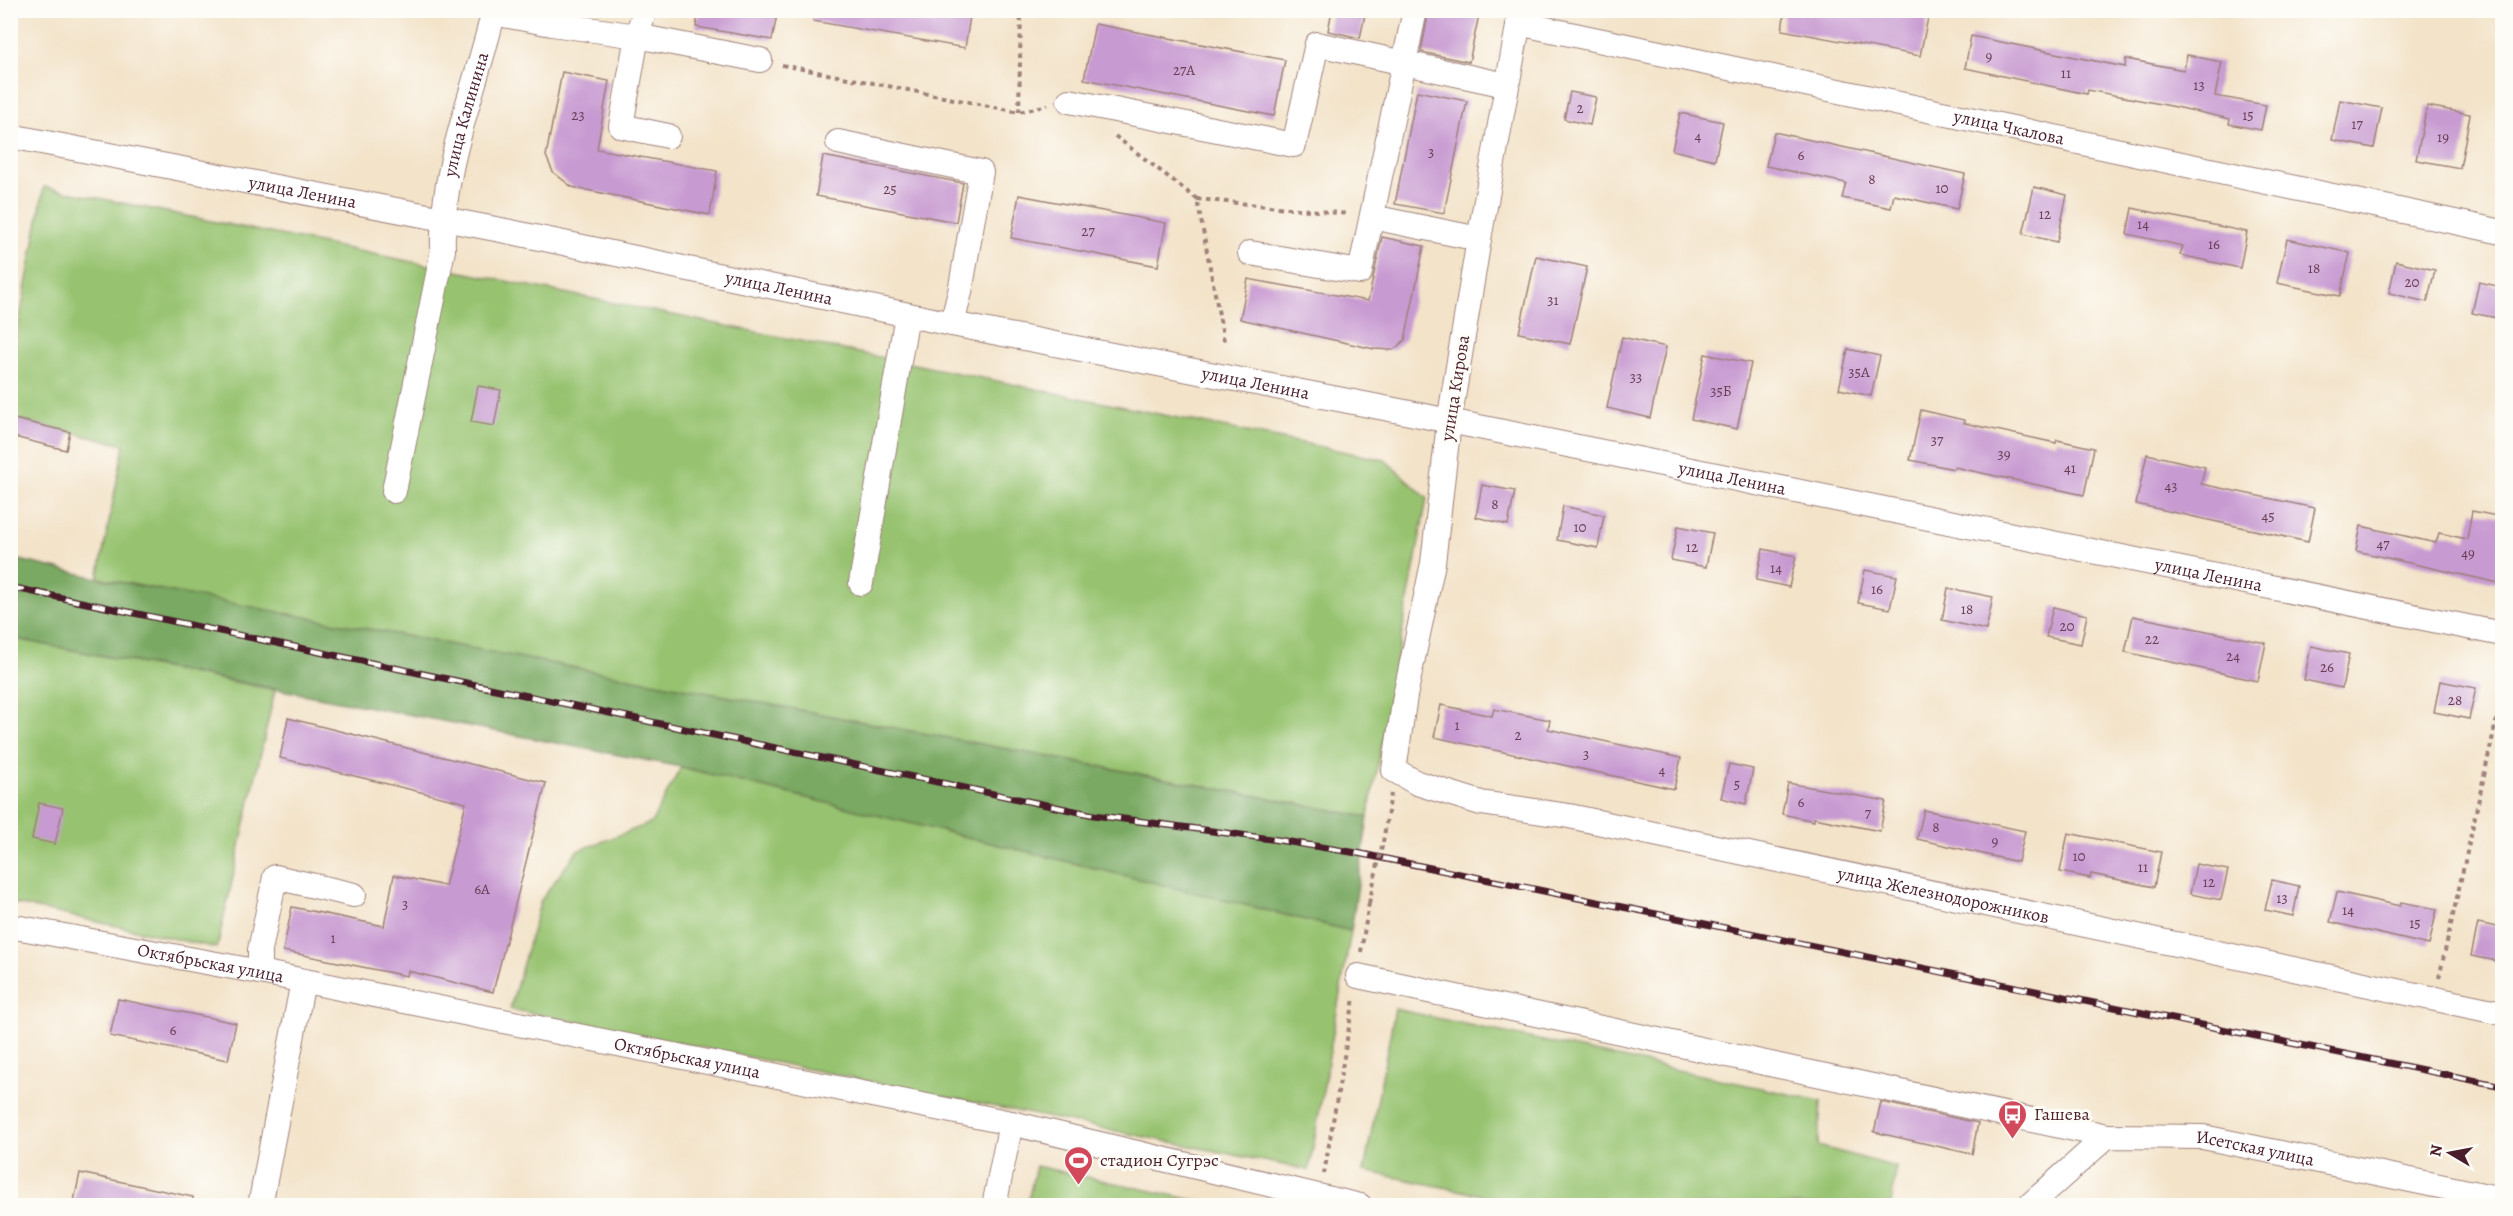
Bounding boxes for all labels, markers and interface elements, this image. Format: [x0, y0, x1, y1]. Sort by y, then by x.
house number: 9 [1986, 46, 1993, 66]
street label: улица Калинина [437, 49, 495, 180]
house number: 27А [1173, 60, 1195, 80]
house number: 11 [2061, 63, 2071, 83]
house number: 13 [2193, 75, 2205, 95]
house number: 2 [1576, 98, 1584, 118]
street label: улица Чкалова [1951, 104, 2067, 151]
house number: 23 [571, 105, 585, 125]
house number: 15 [2242, 105, 2254, 125]
house number: 17 [2351, 114, 2363, 134]
house number: 4 [1695, 126, 1702, 146]
house number: 19 [2437, 127, 2449, 147]
house number: 3 [1428, 142, 1434, 162]
house number: 6 [1798, 145, 1805, 165]
house number: 8 [1868, 169, 1876, 189]
street label: улица Ленина [246, 170, 359, 214]
house number: 10 [1935, 178, 1949, 198]
house number: 25 [883, 179, 897, 199]
house number: 12 [2039, 204, 2051, 224]
house number: 14 [2137, 214, 2149, 234]
house number: 27 [1081, 221, 1095, 241]
house number: 16 [2208, 234, 2220, 254]
house number: 18 [2308, 258, 2320, 278]
street label: улица Ленина [722, 265, 836, 311]
house number: 20 [2404, 272, 2420, 292]
house number: 31 [1547, 290, 1559, 310]
street label: улица Кирова [1435, 333, 1475, 444]
street label: улица Ленина [1199, 361, 1312, 405]
house number: 35А [1848, 362, 1870, 382]
house number: 33 [1630, 367, 1642, 387]
house number: 35Б [1710, 381, 1732, 401]
house number: 37 [1931, 430, 1944, 450]
house number: 39 [1997, 444, 2011, 464]
street label: улица Ленина [1676, 455, 1789, 501]
house number: 41 [2064, 458, 2076, 478]
house number: 43 [2164, 476, 2178, 496]
house number: 8 [1491, 494, 1499, 514]
house number: 45 [2261, 506, 2275, 526]
house number: 10 [1573, 517, 1587, 537]
house number: 47 [2376, 534, 2390, 554]
house number: 12 [1686, 537, 1698, 557]
house number: 49 [2461, 543, 2475, 563]
street label: улица Ленина [2152, 552, 2265, 597]
house number: 14 [1770, 558, 1782, 578]
house number: 16 [1871, 579, 1883, 599]
house number: 18 [1961, 599, 1973, 619]
house number: 20 [2059, 616, 2075, 636]
house number: 22 [2145, 629, 2159, 649]
house number: 24 [2226, 646, 2240, 666]
house number: 26 [2320, 657, 2334, 677]
house number: 28 [2448, 690, 2462, 710]
house number: 1 [1454, 715, 1460, 735]
house number: 2 [1514, 725, 1522, 745]
house number: 3 [1583, 744, 1589, 764]
house number: 4 [1659, 760, 1666, 780]
house number: 5 [1734, 774, 1740, 794]
house number: 6 [1798, 792, 1805, 812]
house number: 7 [1865, 803, 1872, 823]
house number: 8 [1932, 817, 1940, 837]
house number: 9 [1992, 831, 1999, 851]
house number: 10 [2072, 846, 2086, 866]
house number: 11 [2138, 857, 2148, 877]
street label: улица Железнодорожников [1834, 861, 2051, 929]
house number: 12 [2203, 872, 2215, 892]
house number: 6А [474, 879, 490, 899]
house number: 13 [2276, 888, 2288, 908]
house number: 3 [402, 894, 408, 914]
house number: 14 [2342, 900, 2354, 920]
house number: 15 [2409, 913, 2421, 933]
house number: 1 [330, 928, 336, 948]
street label: Октябрьская улица [135, 938, 287, 989]
house number: 6 [170, 1020, 177, 1040]
street label: Октябрьская улица [612, 1031, 763, 1084]
bus stop icon: Гашева [1997, 1098, 2029, 1140]
place label: Гашева [2034, 1102, 2091, 1126]
north arrow [2420, 1123, 2480, 1183]
street label: Исетская улица [2196, 1125, 2317, 1172]
text: N [2424, 1143, 2448, 1158]
sports icon: стадион Сугрэс [1063, 1144, 1095, 1186]
place label: стадион Сугрэс [1100, 1148, 1219, 1172]

